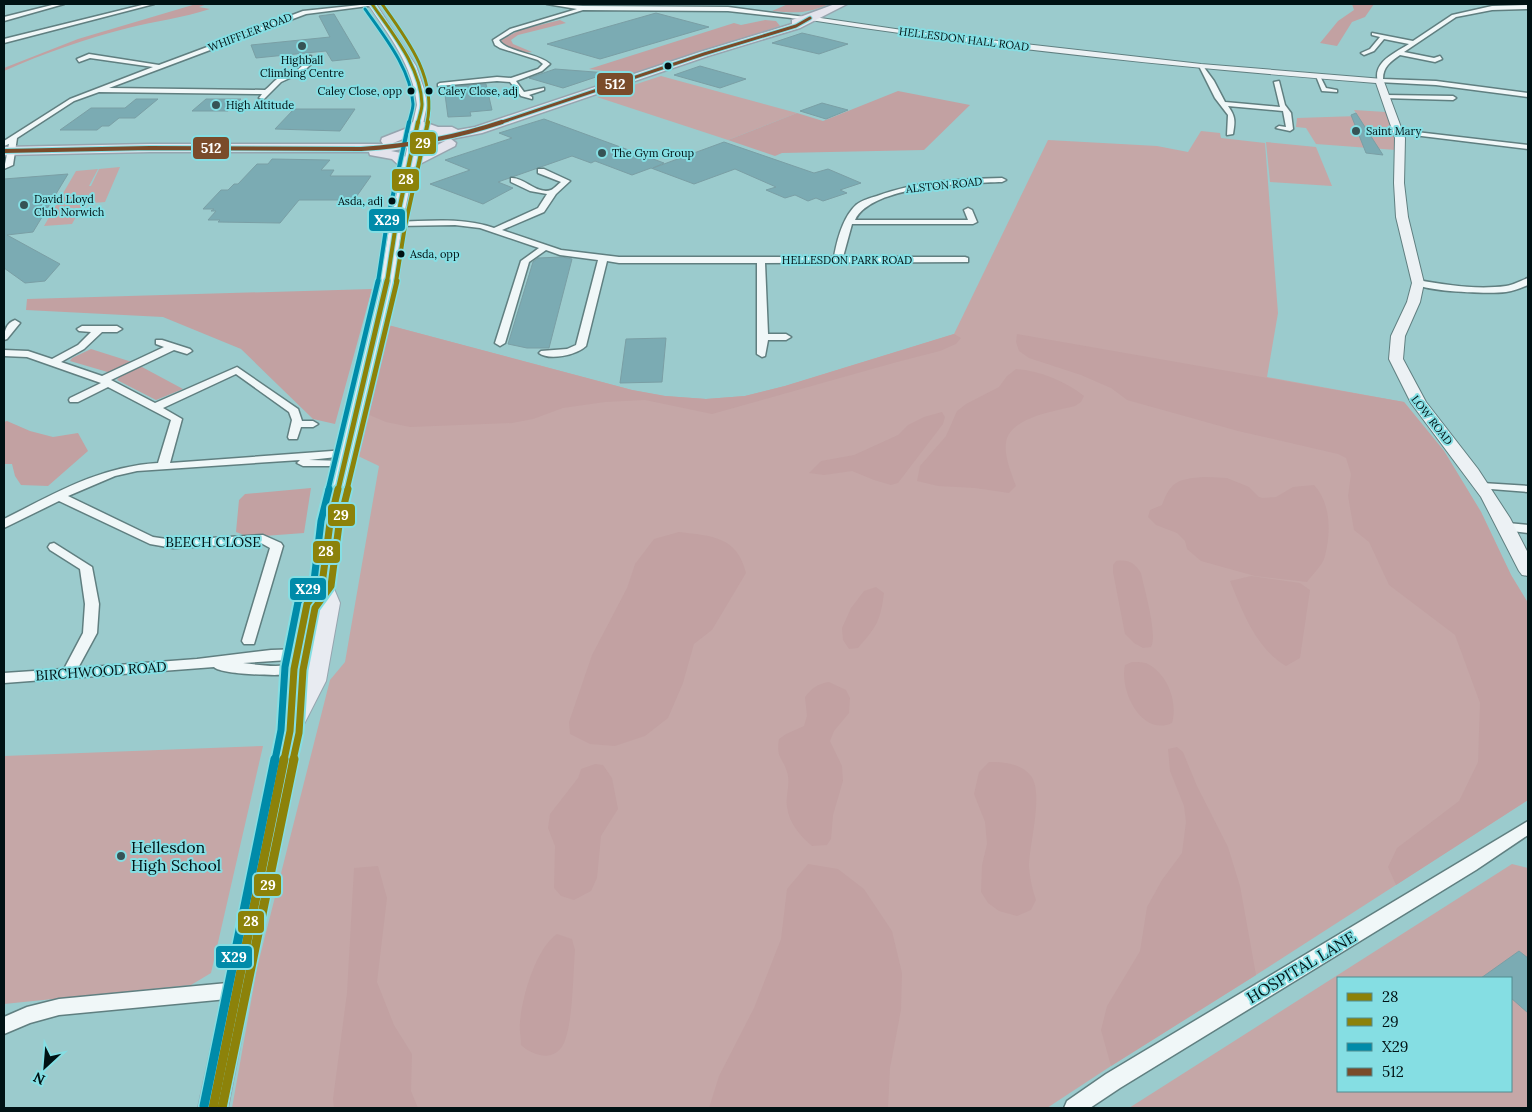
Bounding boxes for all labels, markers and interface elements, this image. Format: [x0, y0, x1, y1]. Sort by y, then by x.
street label: WHIFFLER ROAD [206, 10, 294, 54]
street label: HELLESDON HALL ROAD [898, 24, 1030, 54]
marker: Highball Climbing Centre [296, 40, 308, 52]
place label: Highball Climbing Centre [260, 53, 344, 80]
unlabelled marker [663, 61, 673, 71]
line badge: 512 [596, 72, 634, 96]
text: 512 [605, 75, 625, 93]
place label: Caley Close, opp [318, 84, 402, 98]
place label: Caley Close, adj [438, 84, 518, 98]
marker: Caley Close, opp [406, 86, 416, 96]
marker: Caley Close, adj [424, 86, 434, 96]
place label: High Altitude [226, 98, 294, 112]
marker: High Altitude [210, 99, 222, 111]
place label: Saint Mary [1366, 124, 1421, 138]
marker: Saint Mary [1350, 125, 1362, 137]
line badge: 29 [409, 131, 437, 155]
text: 29 [415, 134, 431, 152]
line badge: 512 [192, 136, 230, 160]
text: 512 [201, 139, 221, 157]
place label: The Gym Group [612, 146, 694, 160]
marker: The Gym Group [596, 147, 608, 159]
line badge: 28 [391, 168, 420, 192]
text: 28 [398, 170, 414, 188]
street label: ALSTON ROAD [904, 174, 983, 196]
place label: David Lloyd Club Norwich [34, 192, 105, 219]
place label: Asda, adj [337, 194, 383, 208]
marker: Asda, adj [387, 196, 397, 206]
marker: David Lloyd Club Norwich [18, 199, 30, 211]
line badge: X29 [368, 208, 406, 232]
text: X29 [374, 211, 400, 229]
place label: Asda, opp [409, 247, 460, 261]
marker: Asda, opp [396, 249, 406, 259]
street label: HELLESDON PARK ROAD [782, 253, 912, 267]
street label: LOW ROAD [1408, 392, 1456, 448]
line badge: 29 [327, 503, 356, 527]
text: 29 [333, 506, 349, 524]
street label: BEECH CLOSE [165, 533, 261, 551]
line badge: 28 [312, 540, 341, 564]
text: 28 [318, 542, 334, 560]
line badge: X29 [289, 577, 327, 601]
text: X29 [295, 580, 321, 598]
street label: BIRCHWOOD ROAD [35, 657, 167, 685]
place label: Hellesdon High School [131, 837, 221, 875]
marker: Hellesdon High School [115, 850, 127, 862]
line badge: 29 [253, 873, 282, 897]
text: 29 [260, 876, 276, 894]
line badge: 28 [237, 910, 265, 934]
text: 28 [243, 912, 259, 930]
street label: HOSPITAL LANE [1243, 926, 1359, 1008]
line badge: X29 [215, 945, 253, 969]
text: X29 [221, 948, 247, 966]
legend [1337, 977, 1512, 1092]
text: 28 [1382, 987, 1399, 1006]
text: 29 [1382, 1012, 1399, 1031]
text: X29 [1382, 1037, 1408, 1056]
north arrow [20, 1042, 70, 1092]
text: 512 [1382, 1062, 1404, 1081]
text: N [30, 1068, 48, 1089]

